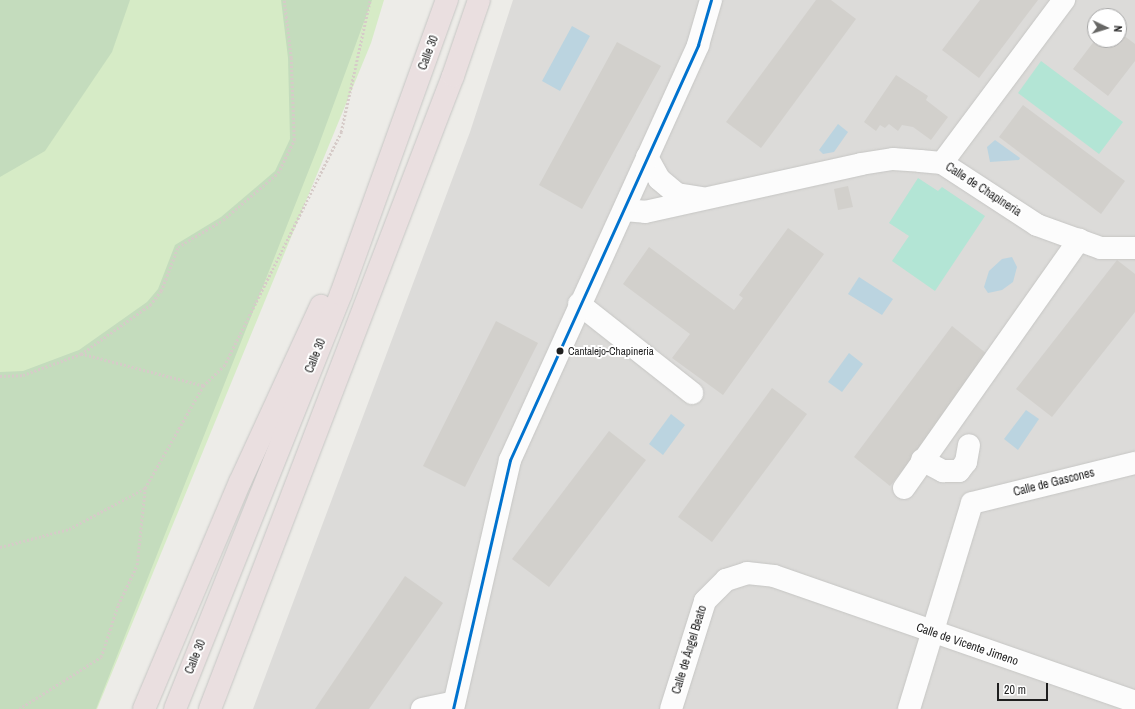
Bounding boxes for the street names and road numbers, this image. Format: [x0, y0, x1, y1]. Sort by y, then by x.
street label: Calle 30 [416, 34, 442, 72]
street label: Calle de Chapinería [942, 160, 1024, 220]
street label: Calle 30 [303, 337, 329, 375]
street label: Calle de Gascones [1012, 466, 1096, 500]
street label: Calle de Ángel Beato [670, 604, 710, 696]
street label: Calle de Vicente Jimeno [914, 621, 1020, 669]
street label: Calle 30 [183, 638, 209, 676]

